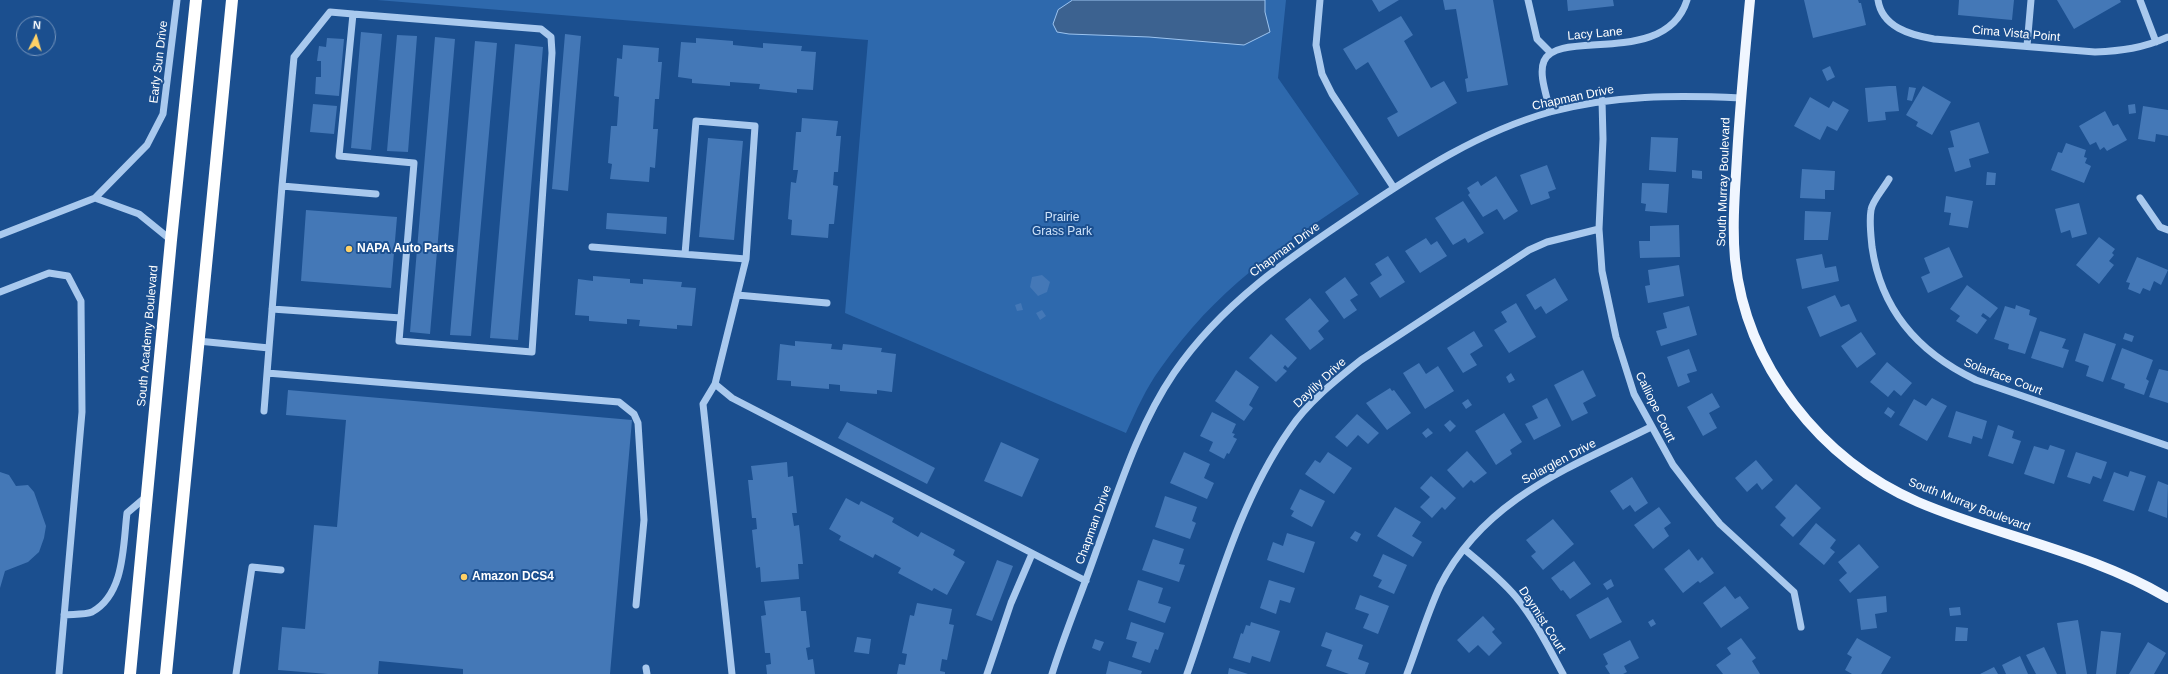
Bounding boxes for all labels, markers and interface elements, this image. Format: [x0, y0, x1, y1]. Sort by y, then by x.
north arrow [16, 16, 56, 56]
text: N [32, 19, 41, 31]
street label: Early Sun Drive [147, 20, 171, 104]
street label: Cima Vista Point [1971, 23, 2061, 45]
street label: Lacy Lane [1567, 24, 1623, 44]
street label: Chapman Drive [1531, 82, 1615, 114]
street label: South Murray Boulevard [1715, 117, 1733, 247]
park label: Prairie Grass Park [1032, 211, 1092, 239]
street label: Chapman Drive [1247, 220, 1323, 280]
place label: NAPA Auto Parts [357, 242, 454, 256]
marker: NAPA Auto Parts [344, 244, 354, 254]
street label: South Academy Boulevard [135, 265, 161, 407]
street label: Daylily Drive [1291, 355, 1349, 411]
street label: Solarface Court [1962, 355, 2044, 399]
street label: Calliope Court [1632, 370, 1678, 444]
street label: Solarglen Drive [1519, 436, 1599, 488]
street label: South Murray Boulevard [1906, 475, 2032, 535]
street label: Chapman Drive [1073, 483, 1115, 567]
place label: Amazon DCS4 [472, 570, 554, 584]
marker: Amazon DCS4 [459, 572, 469, 582]
street label: Daymist Court [1515, 584, 1569, 656]

